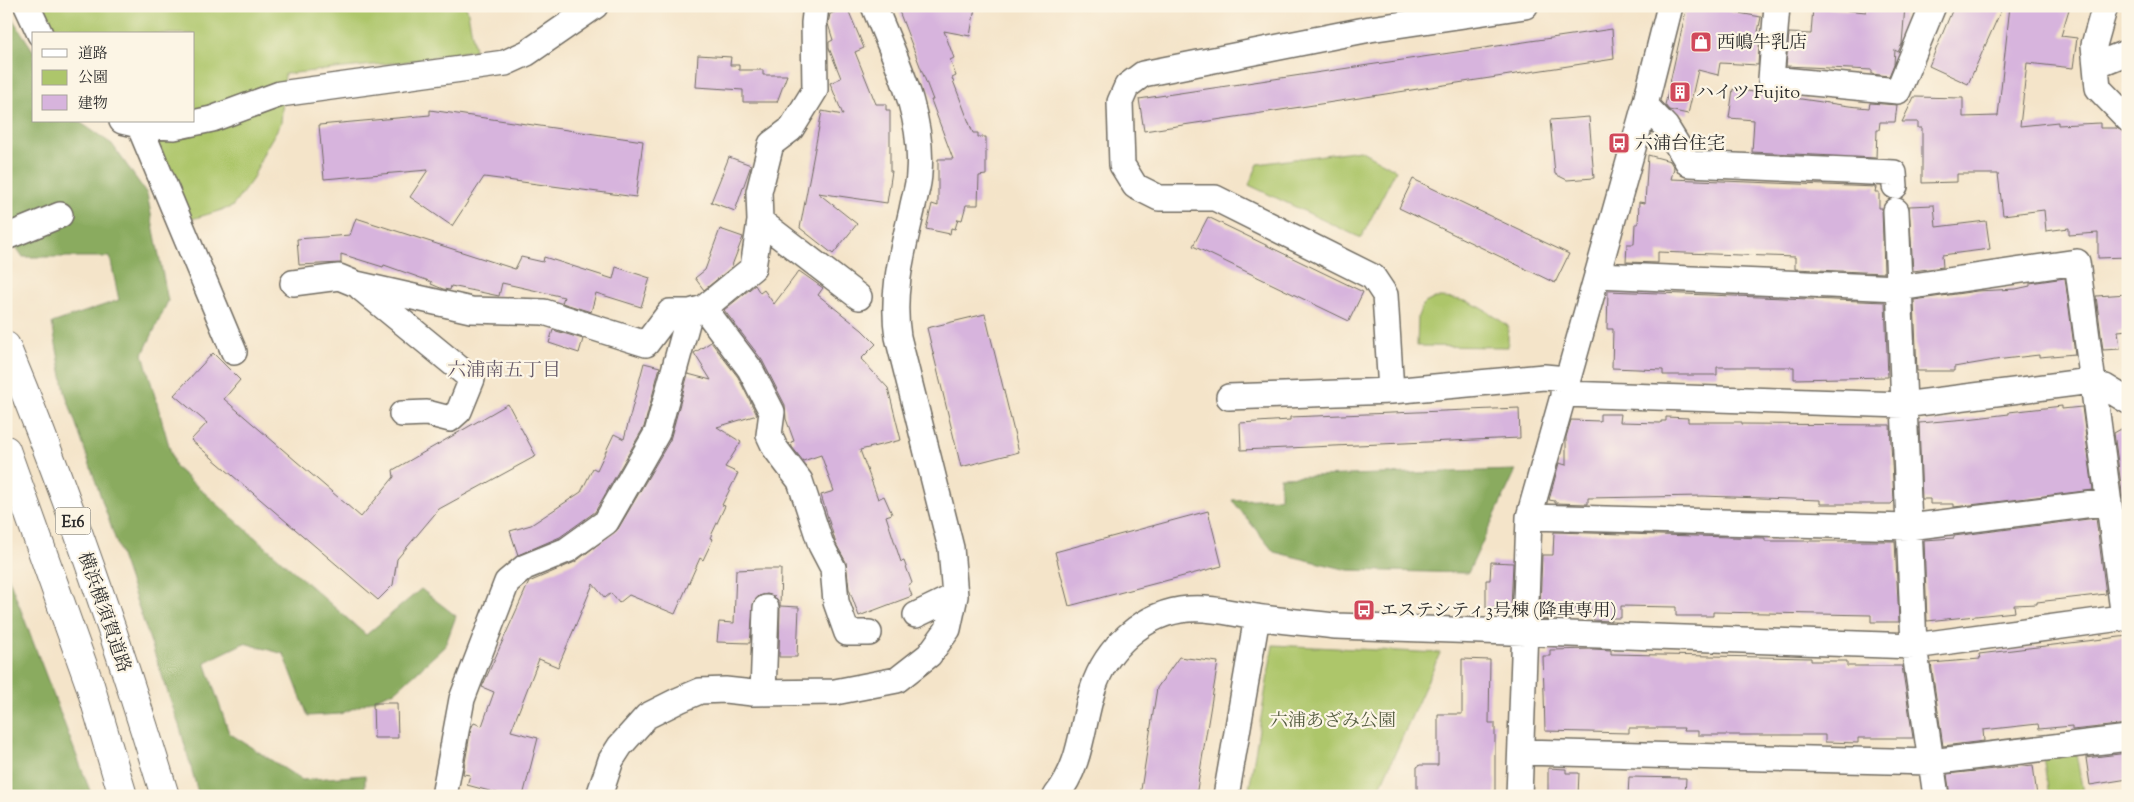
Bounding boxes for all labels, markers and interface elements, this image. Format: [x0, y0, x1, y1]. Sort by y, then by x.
shop icon: 西嶋牛乳店 [1689, 30, 1713, 54]
place label: 西嶋牛乳店 [1717, 31, 1807, 57]
legend [32, 32, 195, 122]
text: 道路 [78, 44, 108, 65]
text: 公園 [78, 68, 108, 89]
building icon: ハイツ Fujito [1668, 80, 1692, 104]
place label: ハイツ Fujito [1696, 81, 1800, 107]
text: 建物 [78, 94, 108, 115]
bus stop icon: 六浦台住宅 [1607, 131, 1631, 155]
place label: 六浦台住宅 [1635, 132, 1725, 158]
district label: 六浦南五丁目 [447, 358, 561, 385]
road number: E16 [56, 508, 90, 534]
street label: 横浜横須賀道路 [70, 549, 136, 676]
bus stop icon: エステシティ3号棟 (降車専用) [1352, 598, 1376, 622]
place label: エステシティ3号棟 (降車専用) [1380, 599, 1617, 625]
park label: 六浦あざみ公園 [1270, 709, 1396, 735]

